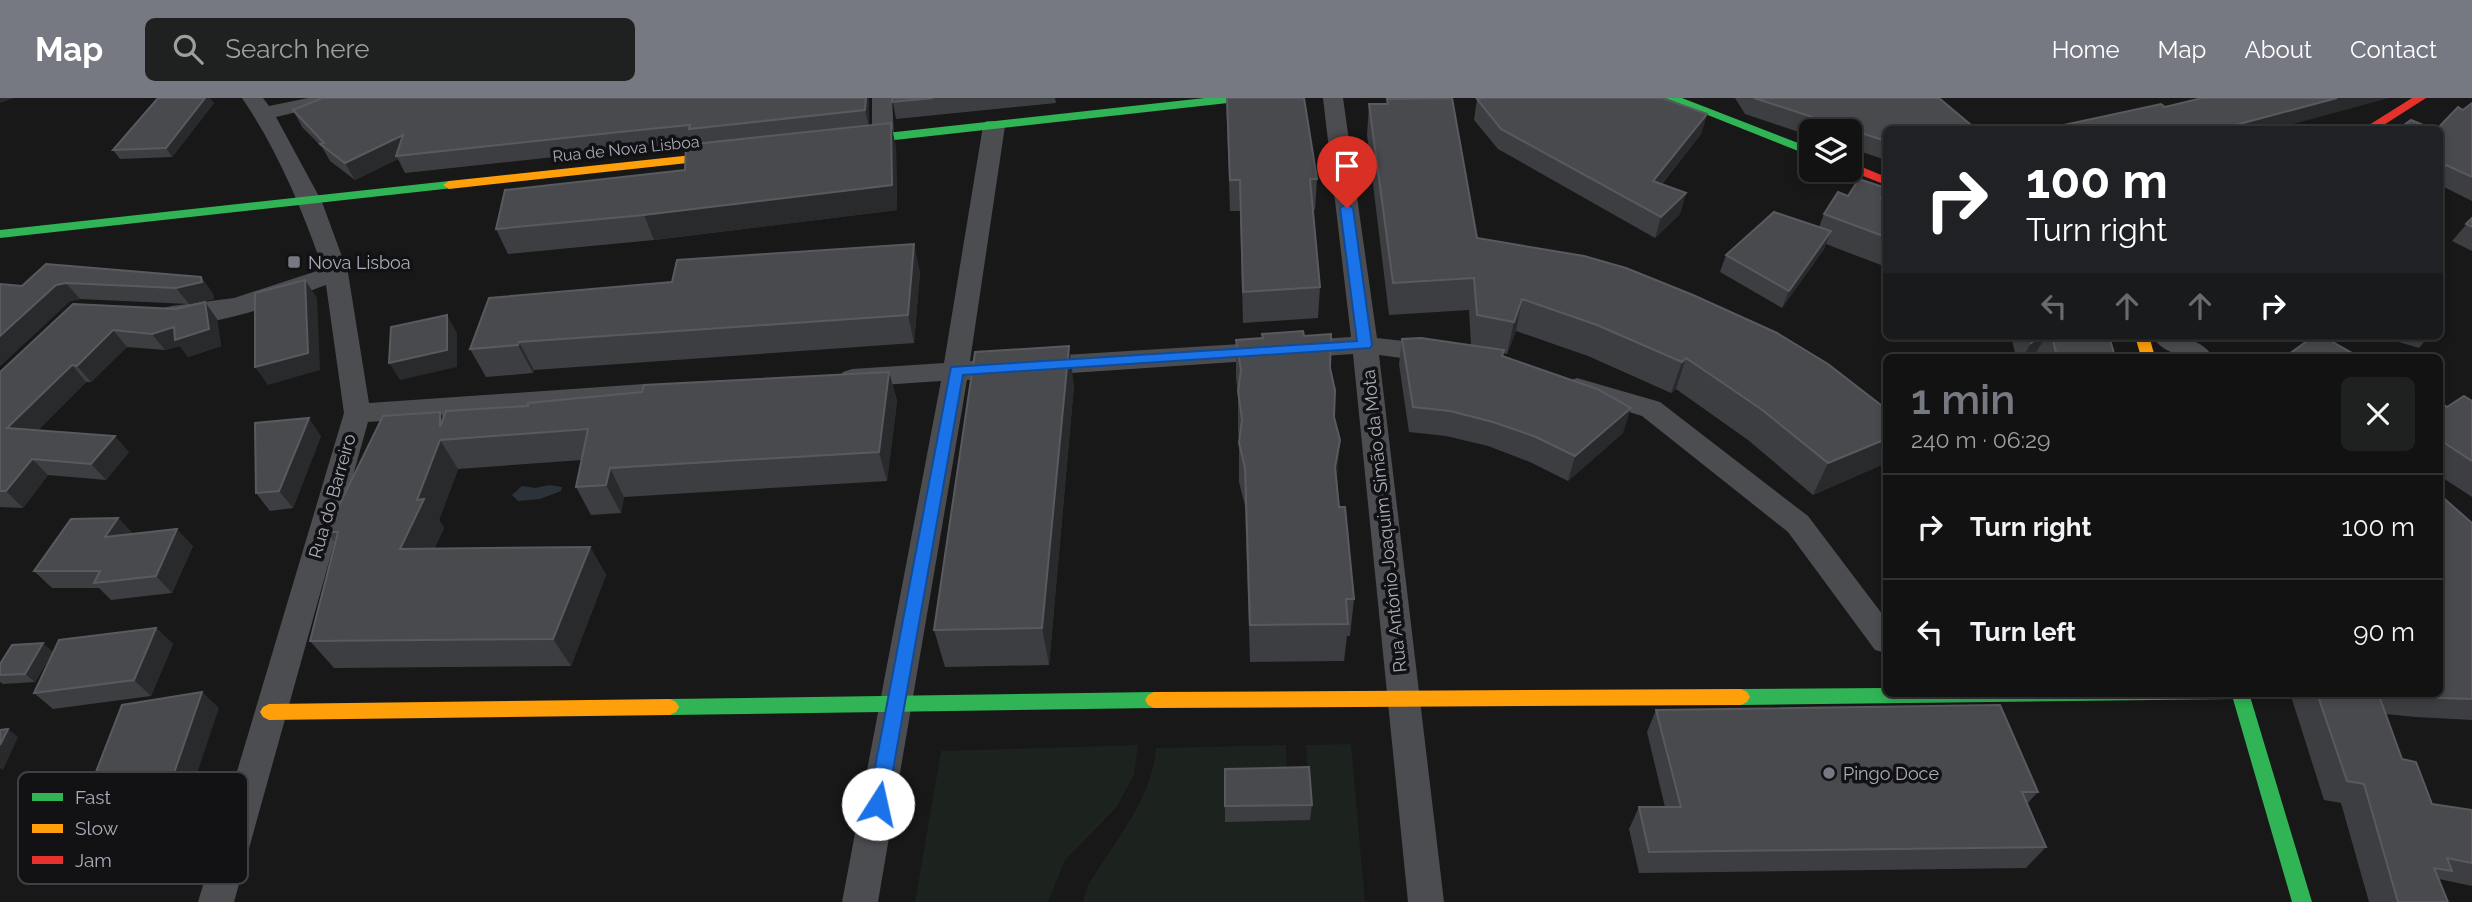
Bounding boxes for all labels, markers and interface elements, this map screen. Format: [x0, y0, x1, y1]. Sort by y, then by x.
search box [145, 18, 635, 81]
text: Map [35, 30, 103, 69]
icon: search [169, 30, 207, 68]
text: Search here [225, 34, 370, 64]
text: Home [2052, 35, 2120, 64]
text: Map [2158, 35, 2206, 64]
text: About [2244, 35, 2312, 64]
text: Contact [2350, 35, 2437, 64]
map controls [1799, 119, 1862, 182]
button: layers [1799, 119, 1862, 182]
street label: Rua de Nova Lisboa [552, 132, 700, 166]
pin [1317, 136, 1377, 208]
icon: arrive [1328, 147, 1366, 185]
text: 100 m [2026, 152, 2168, 209]
icon: right [1911, 154, 2002, 245]
text: Turn right [2026, 211, 2167, 248]
place label: Nova Lisboa [308, 252, 411, 273]
marker: Nova Lisboa [286, 254, 302, 270]
icon: left [2035, 287, 2073, 325]
icon: ahead [2108, 287, 2146, 325]
icon: ahead [2181, 287, 2219, 325]
icon: right [2254, 287, 2292, 325]
street label: Rua António Joaquim Simão da Mota [1358, 368, 1410, 674]
text: 1 min [1911, 375, 2015, 424]
button: close [2341, 377, 2415, 451]
text: 240 m · 06:29 [1911, 426, 2050, 453]
street label: Rua do Barreiro [304, 431, 360, 561]
icon: right [1911, 508, 1949, 546]
text: Turn right [1970, 512, 2091, 542]
text: 100 m [2342, 512, 2415, 542]
icon: left [1911, 613, 1949, 651]
text: Turn left [1970, 617, 2076, 647]
text: 90 m [2353, 617, 2415, 647]
place label: Pingo Doce [1843, 763, 1939, 784]
marker: Pingo Doce [1821, 765, 1837, 781]
position arrow [841, 767, 915, 841]
legend [18, 772, 248, 884]
text: Fast [75, 786, 111, 808]
text: Slow [75, 817, 119, 839]
text: Jam [75, 849, 112, 871]

